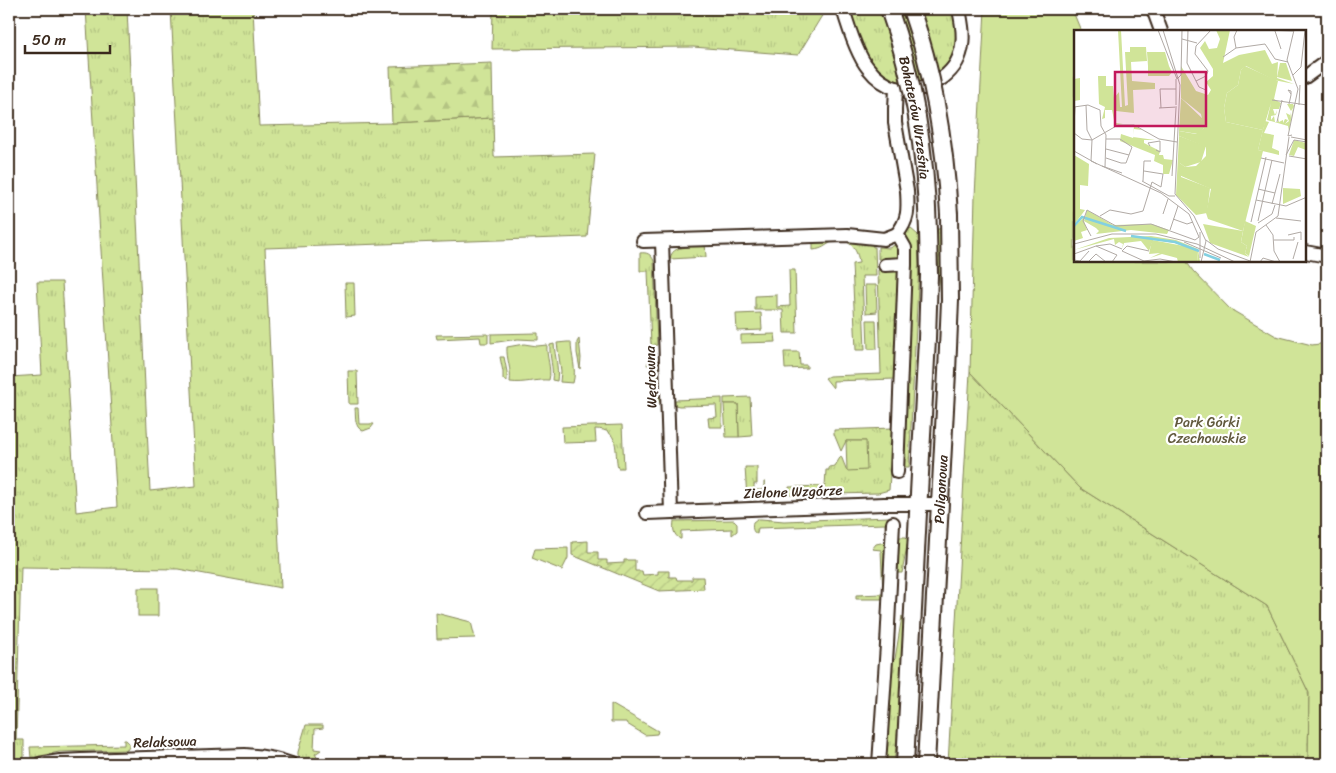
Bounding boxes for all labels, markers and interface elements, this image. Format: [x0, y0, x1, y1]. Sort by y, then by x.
scale bar [25, 22, 110, 54]
text: 50 m [32, 27, 67, 53]
inset map [1074, 30, 1306, 262]
street label: Bohaterów Września [892, 53, 937, 180]
street label: Wędrowna [637, 344, 665, 409]
park label: Park Górki Czechowskie [1168, 410, 1246, 451]
street label: Poligonowa [926, 453, 955, 524]
street label: Zielone Wzgórze [743, 478, 843, 506]
street label: Relaksowa [133, 728, 197, 756]

